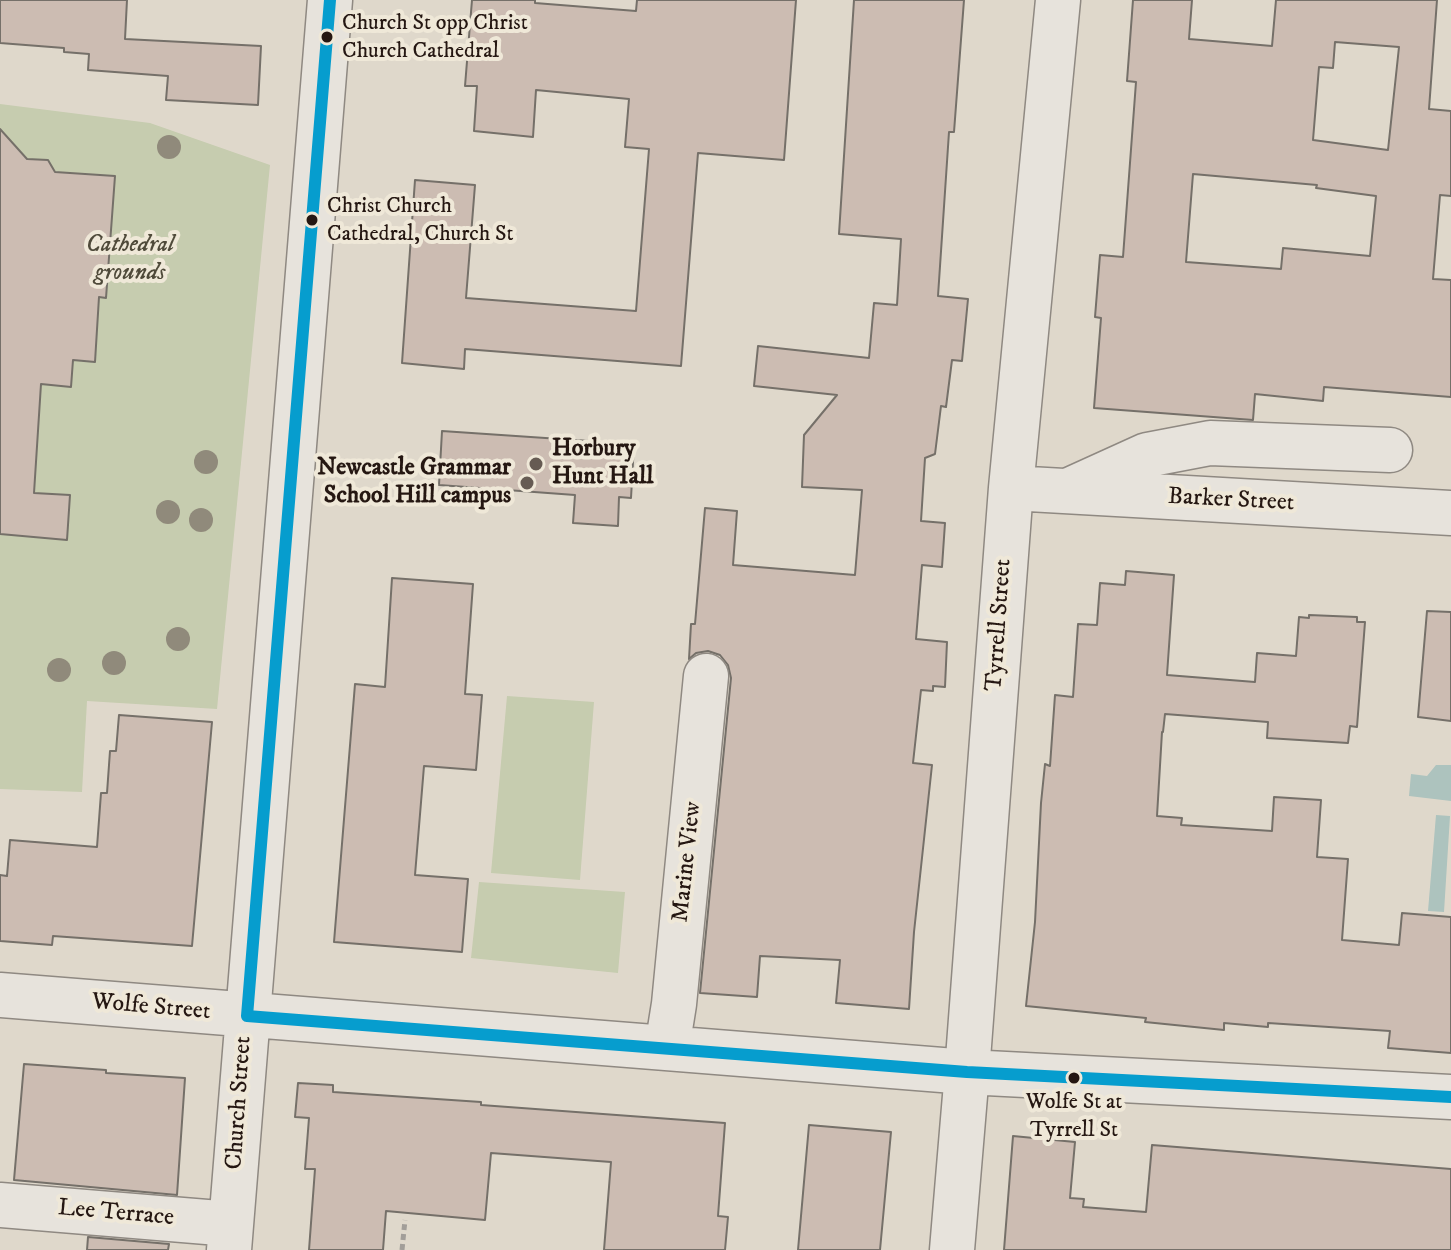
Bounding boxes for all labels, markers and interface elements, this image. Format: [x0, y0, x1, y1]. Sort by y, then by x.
place label: Church St opp Christ Church Cathedral [342, 11, 528, 62]
marker: Church St opp Christ Church Cathedral [319, 29, 335, 45]
place label: Christ Church Cathedral, Church St [327, 194, 514, 246]
marker: Christ Church Cathedral, Church St [304, 212, 320, 228]
park label: Cathedral grounds [86, 232, 174, 288]
place label: Horbury Hunt Hall [552, 436, 653, 492]
place label: Newcastle Grammar School Hill campus [317, 455, 511, 511]
marker: Horbury Hunt Hall [527, 455, 545, 473]
marker: Newcastle Grammar School Hill campus [518, 474, 536, 492]
street label: Barker Street [1167, 483, 1295, 519]
street label: Tyrrell Street [981, 558, 1019, 692]
street label: Marine View [667, 800, 709, 924]
street label: Wolfe Street [90, 988, 212, 1028]
street label: Church Street [221, 1035, 259, 1171]
marker: Wolfe St at Tyrrell St [1066, 1070, 1082, 1086]
place label: Wolfe St at Tyrrell St [1026, 1090, 1122, 1142]
street label: Lee Terrace [57, 1195, 175, 1233]

